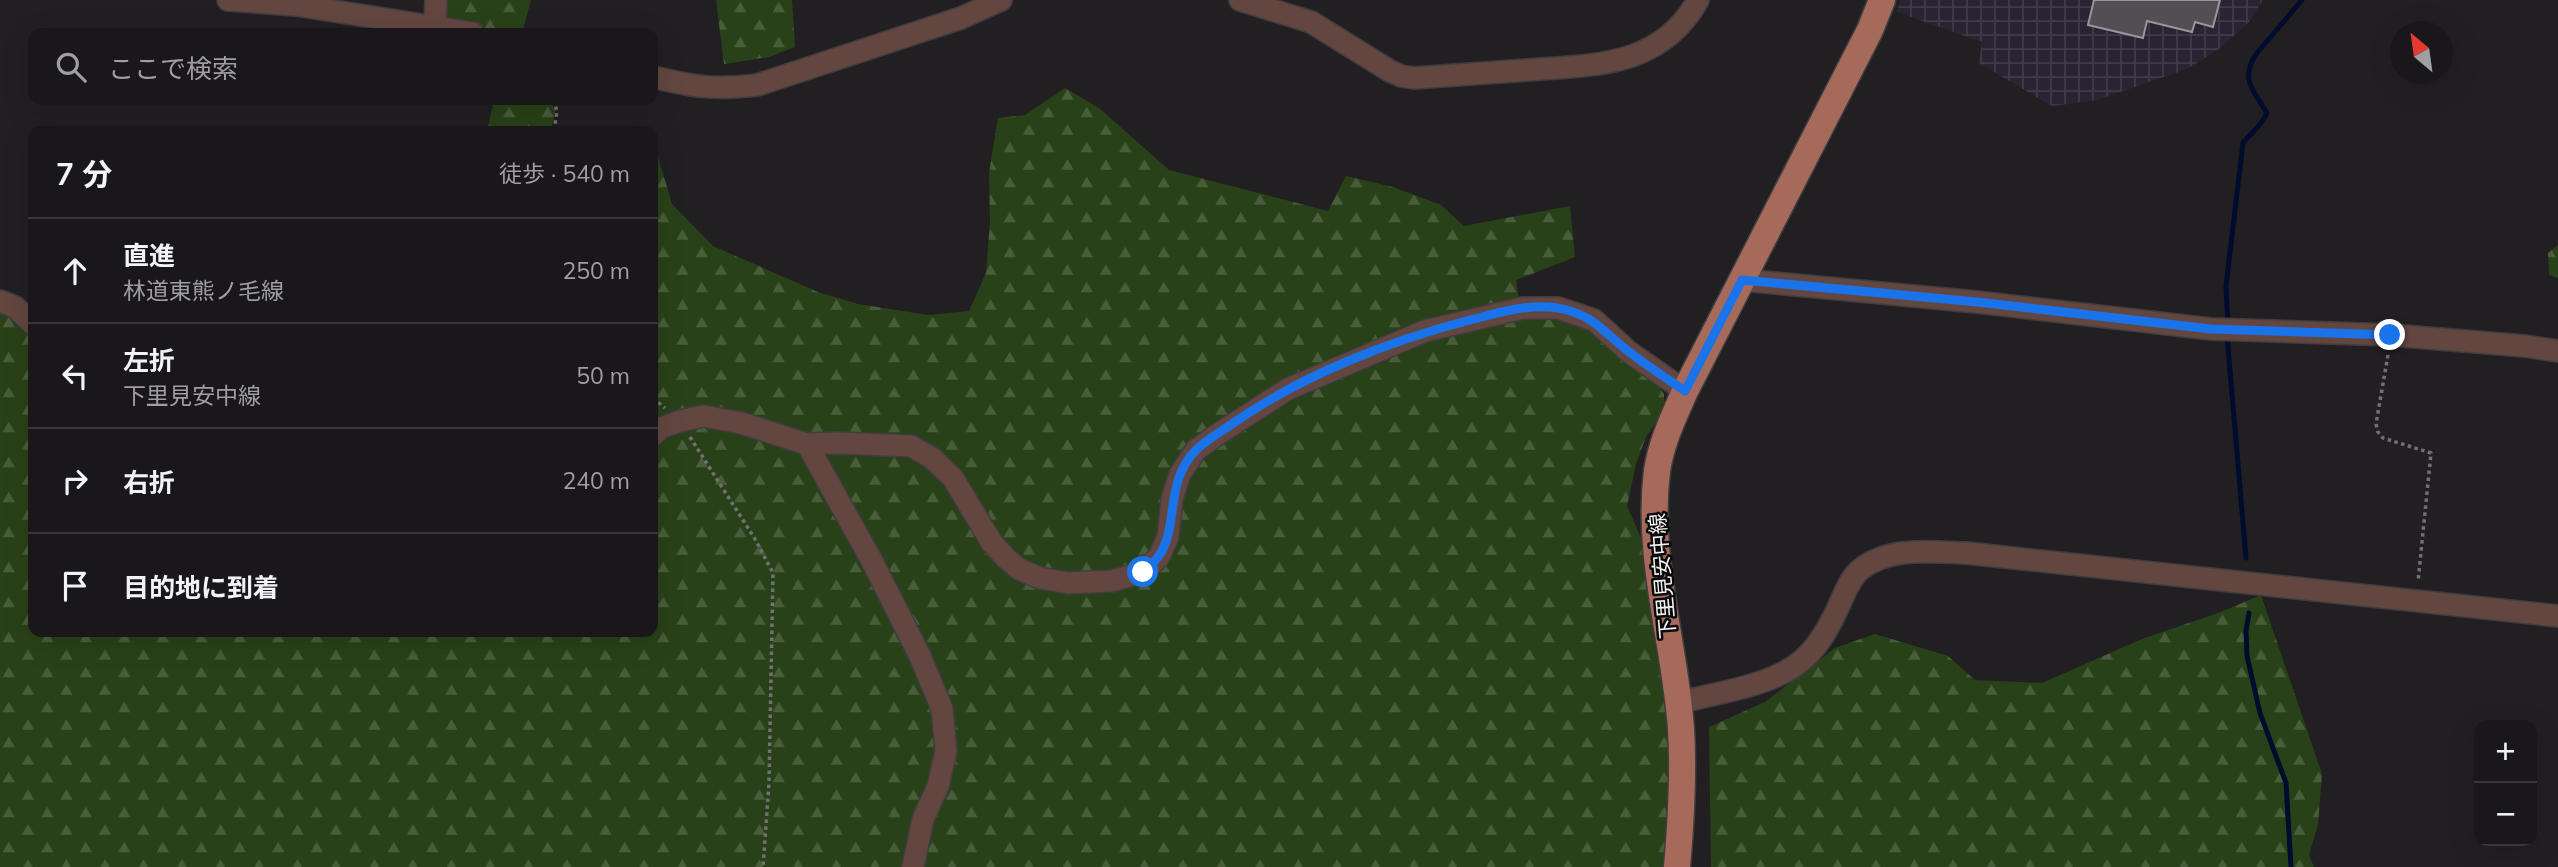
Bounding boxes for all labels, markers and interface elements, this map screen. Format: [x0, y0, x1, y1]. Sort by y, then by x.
north arrow [2390, 21, 2453, 84]
search box [28, 28, 658, 105]
icon: search [52, 48, 90, 86]
text: ここで検索 [108, 52, 238, 85]
text: 7 分 [56, 155, 112, 193]
text: 徒歩 · 540 m [499, 159, 630, 188]
text: 直進 [123, 239, 175, 272]
icon: ahead [56, 252, 94, 290]
text: 250 m [562, 256, 630, 285]
text: 林道東熊ノ毛線 [123, 276, 284, 305]
route end [2374, 319, 2405, 350]
text: 左折 [123, 344, 175, 377]
icon: left [56, 357, 94, 395]
text: 50 m [576, 361, 630, 390]
text: 下里見安中線 [123, 381, 261, 410]
icon: right [56, 462, 94, 500]
text: 右折 [123, 466, 175, 499]
text: 240 m [562, 466, 630, 495]
street label: 下里見安中線 [1644, 512, 1680, 640]
route start [1127, 556, 1158, 587]
icon: arrive [56, 567, 94, 605]
text: 目的地に到着 [123, 571, 279, 604]
map controls [2474, 720, 2537, 846]
button: + [2474, 720, 2537, 783]
button: − [2474, 783, 2537, 846]

